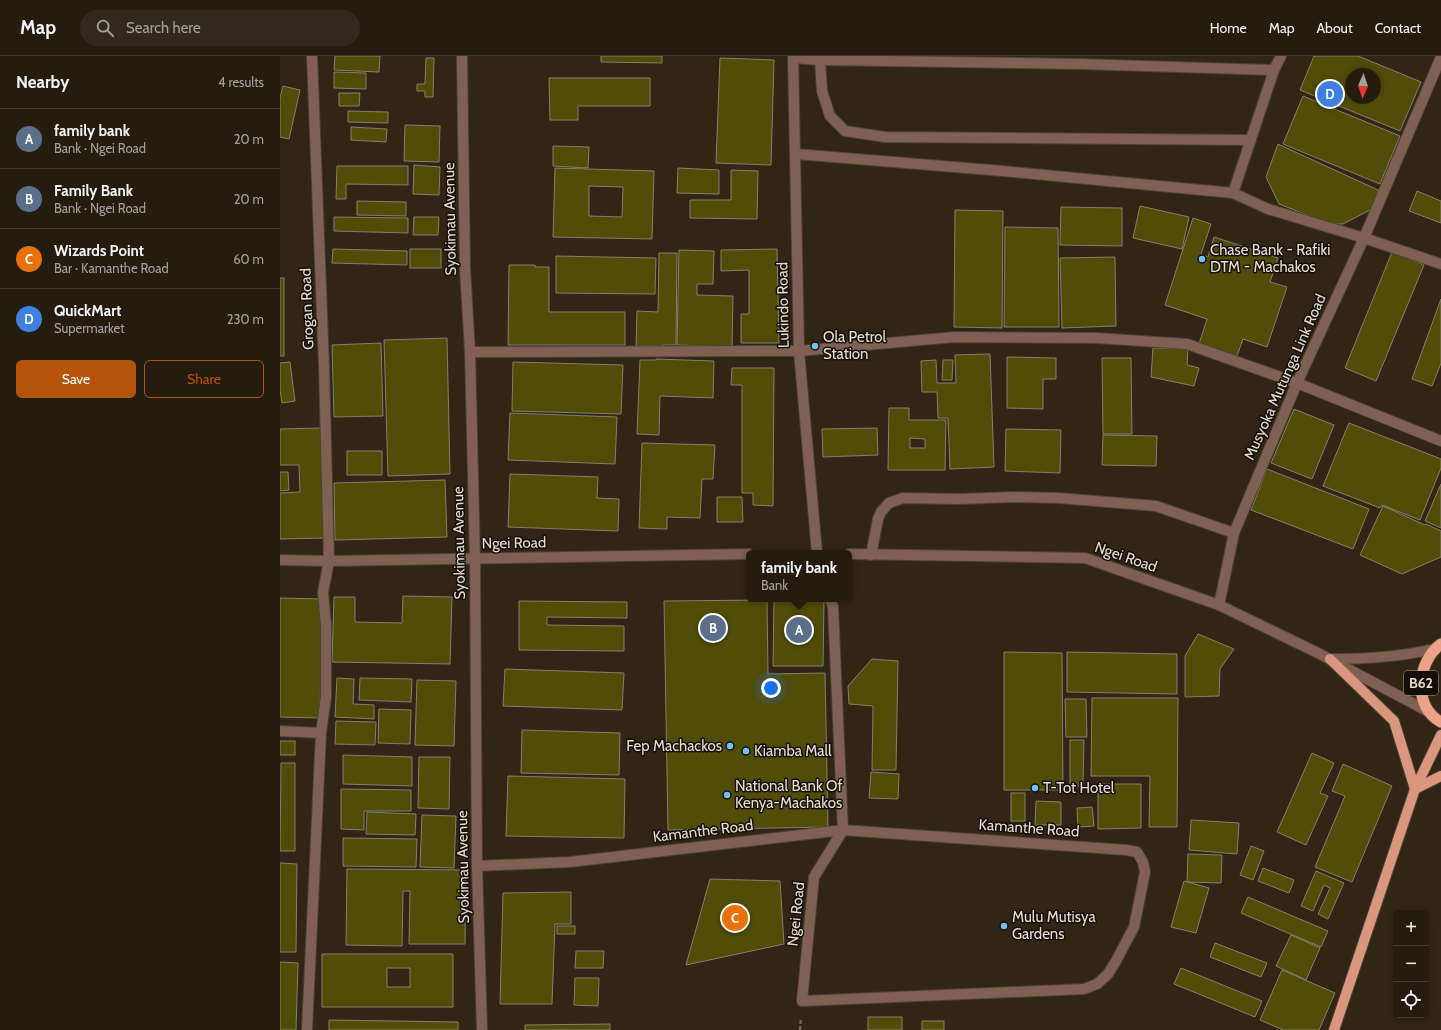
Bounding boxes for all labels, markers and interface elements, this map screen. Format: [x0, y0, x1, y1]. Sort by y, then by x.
search box [80, 10, 360, 46]
text: Map [20, 16, 56, 39]
icon: search [94, 17, 116, 39]
text: Search here [126, 19, 201, 37]
text: Home [1210, 19, 1247, 37]
text: Map [1269, 19, 1294, 37]
text: About [1316, 19, 1353, 37]
text: Contact [1375, 19, 1421, 37]
north arrow [1345, 68, 1381, 104]
text: Nearby [16, 72, 69, 92]
text: 4 results [218, 74, 264, 90]
pin: D [1317, 79, 1343, 109]
text: family bank [54, 122, 130, 140]
text: A [25, 131, 33, 147]
text: 20 m [234, 131, 264, 147]
text: Bank · Ngei Road [54, 140, 146, 156]
street label: Syokimau Avenue [440, 162, 460, 276]
text: Family Bank [54, 182, 133, 200]
text: B [25, 191, 33, 207]
text: 20 m [234, 191, 264, 207]
text: Bank · Ngei Road [54, 200, 146, 216]
place label: Chase Bank - Rafiki DTM - Machakos [1210, 241, 1330, 276]
text: Wizards Point [54, 242, 144, 260]
text: C [25, 251, 33, 267]
text: 60 m [233, 251, 264, 267]
marker: Chase Bank - Rafiki DTM - Machakos [1197, 254, 1207, 264]
text: Bar · Kamanthe Road [54, 260, 169, 276]
street label: Lukindo Road [773, 262, 793, 348]
street label: Grogan Road [297, 268, 317, 350]
street label: Musyoka Mutunga Link Road [1240, 291, 1330, 463]
text: QuickMart [54, 302, 121, 320]
text: D [24, 311, 34, 327]
text: 230 m [227, 311, 264, 327]
text: Supermarket [54, 320, 125, 336]
place label: Ola Petrol Station [823, 328, 886, 363]
marker: Ola Petrol Station [810, 341, 820, 351]
button: Save [16, 360, 136, 398]
button: Share [144, 360, 264, 398]
street label: Syokimau Avenue [449, 486, 469, 600]
street label: Ngei Road [482, 533, 546, 553]
street label: Ngei Road [1093, 538, 1159, 576]
popup [746, 550, 852, 602]
text: family bank [761, 559, 837, 577]
text: Bank [761, 577, 788, 593]
pin: B [700, 613, 726, 643]
pin: A [786, 615, 812, 645]
road number: B62 [1404, 671, 1438, 695]
your location [761, 678, 781, 698]
place label: Fep Machackos [626, 737, 722, 755]
marker: Fep Machackos [725, 741, 735, 751]
place label: Kiamba Mall [754, 742, 832, 760]
marker: Kiamba Mall [741, 746, 751, 756]
place label: National Bank Of Kenya-Machakos [735, 777, 843, 812]
place label: T-Tot Hotel [1043, 779, 1115, 797]
marker: T-Tot Hotel [1030, 783, 1040, 793]
marker: National Bank Of Kenya-Machakos [722, 790, 732, 800]
street label: Syokimau Avenue [453, 810, 473, 924]
street label: Kamanthe Road [978, 815, 1080, 841]
street label: Kamanthe Road [652, 816, 754, 846]
street label: Ngei Road [784, 881, 808, 947]
pin: C [722, 903, 748, 933]
place label: Mulu Mutisya Gardens [1012, 908, 1096, 943]
map controls [1393, 910, 1429, 1018]
button: + [1393, 910, 1429, 946]
marker: Mulu Mutisya Gardens [999, 921, 1009, 931]
button: − [1393, 946, 1429, 982]
button: locate [1393, 982, 1429, 1018]

